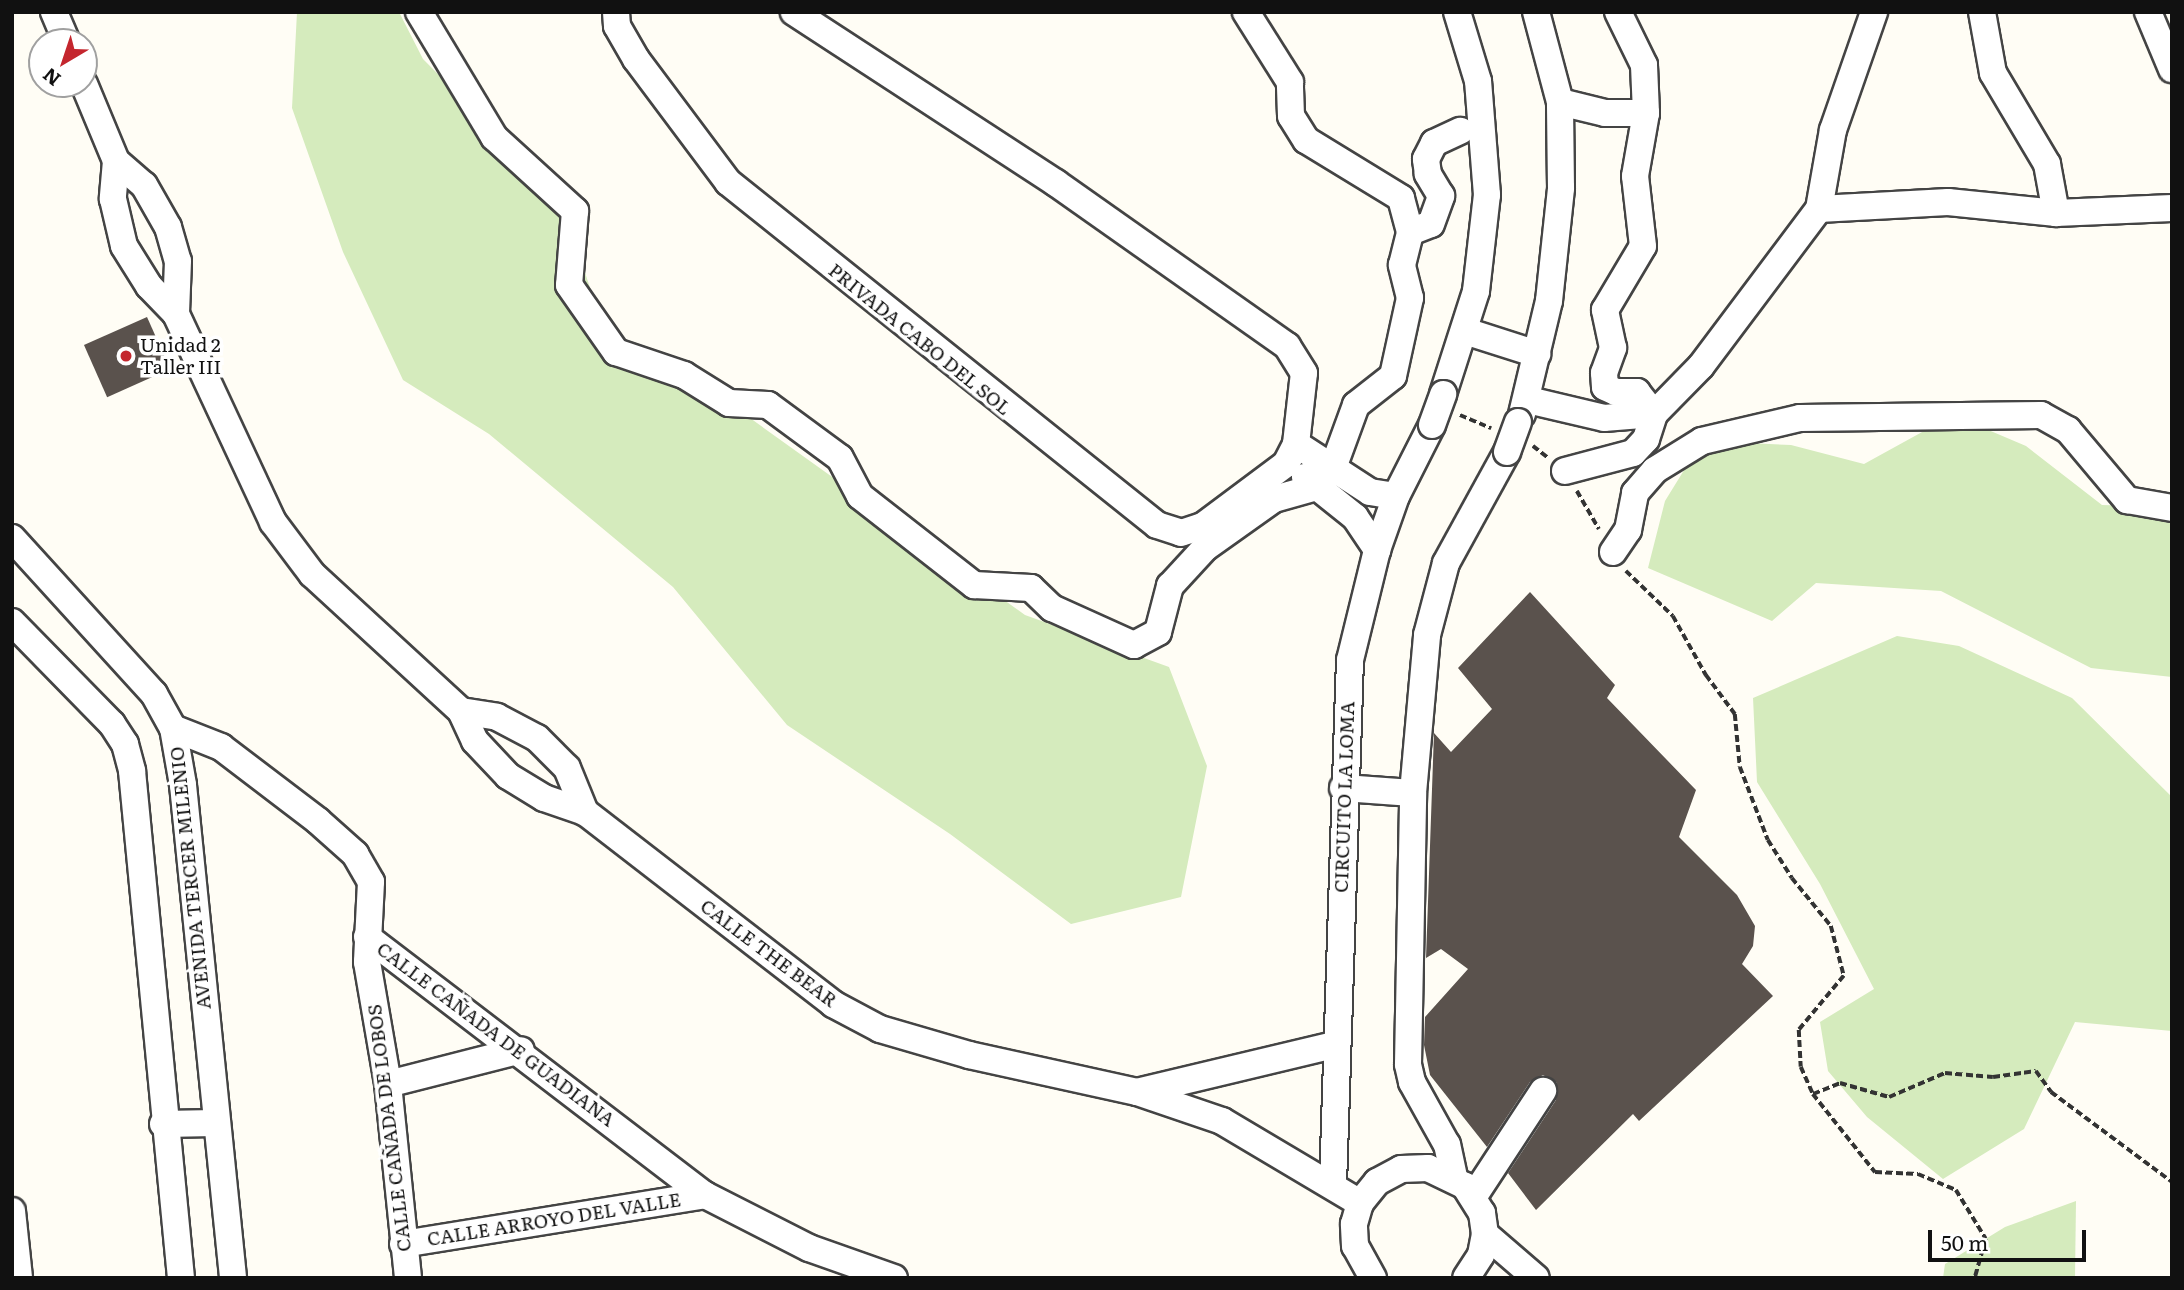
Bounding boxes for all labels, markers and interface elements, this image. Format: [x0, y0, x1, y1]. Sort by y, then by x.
north arrow [28, 28, 98, 98]
text: N [36, 62, 66, 94]
street label: PRIVADA CABO DEL SOL [824, 258, 1016, 420]
place label: Unidad 2 Taller III [140, 334, 221, 378]
marker: Unidad 2 Taller III [118, 348, 134, 364]
street label: CIRCUITO LA LOMA [1329, 701, 1359, 893]
street label: AVENIDA TERCER MILENIO [165, 745, 215, 1011]
street label: CALLE THE BEAR [696, 894, 842, 1012]
street label: CALLE CAÑADA DE GUADIANA [373, 937, 619, 1131]
street label: CALLE CAÑADA DE LOBOS [363, 1003, 415, 1253]
street label: CALLE ARROYO DEL VALLE [425, 1188, 683, 1250]
scale bar [1932, 1216, 2090, 1260]
text: 50 m [1941, 1226, 1988, 1257]

